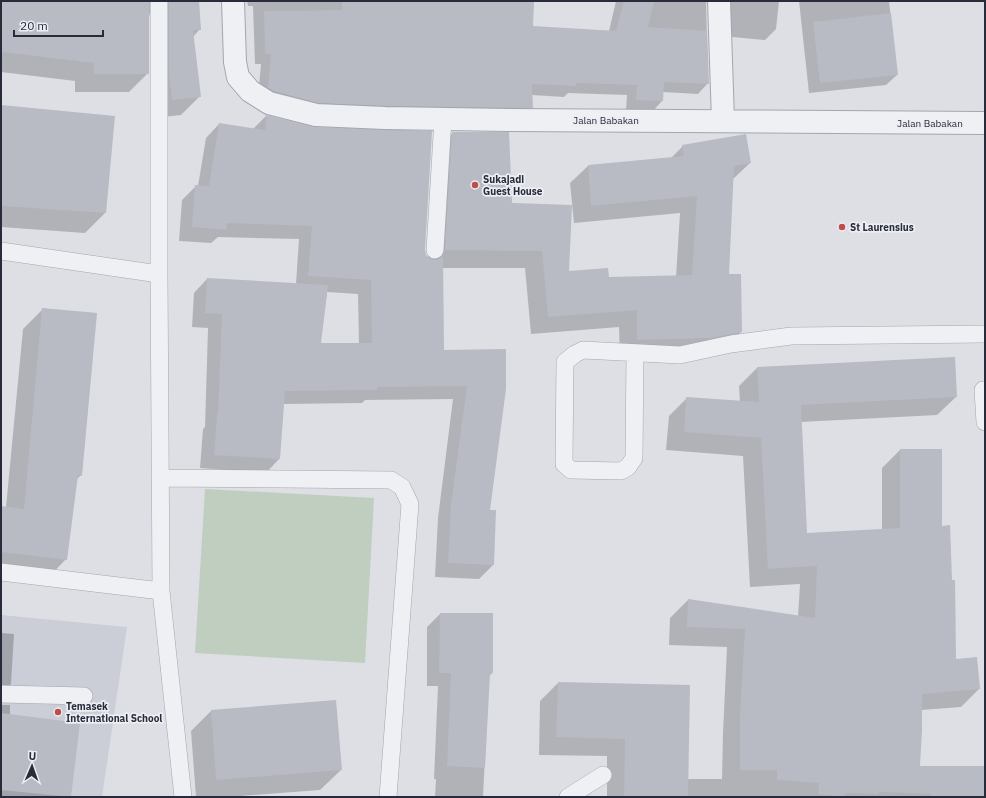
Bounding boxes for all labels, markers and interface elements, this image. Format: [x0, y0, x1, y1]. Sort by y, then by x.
scale bar [14, 12, 103, 38]
text: 20 m [20, 18, 48, 33]
street label: Jalan Babakan [573, 114, 639, 127]
street label: Jalan Babakan [897, 117, 963, 130]
place label: Sukajadi Guest House [483, 173, 543, 198]
marker: Sukajadi Guest House [470, 180, 480, 190]
place label: St Laurensius [850, 221, 914, 234]
marker: St Laurensius [837, 222, 847, 232]
place label: Temasek International School [66, 700, 162, 725]
marker: Temasek International School [53, 707, 63, 717]
north arrow [12, 746, 52, 786]
text: U [28, 749, 36, 763]

